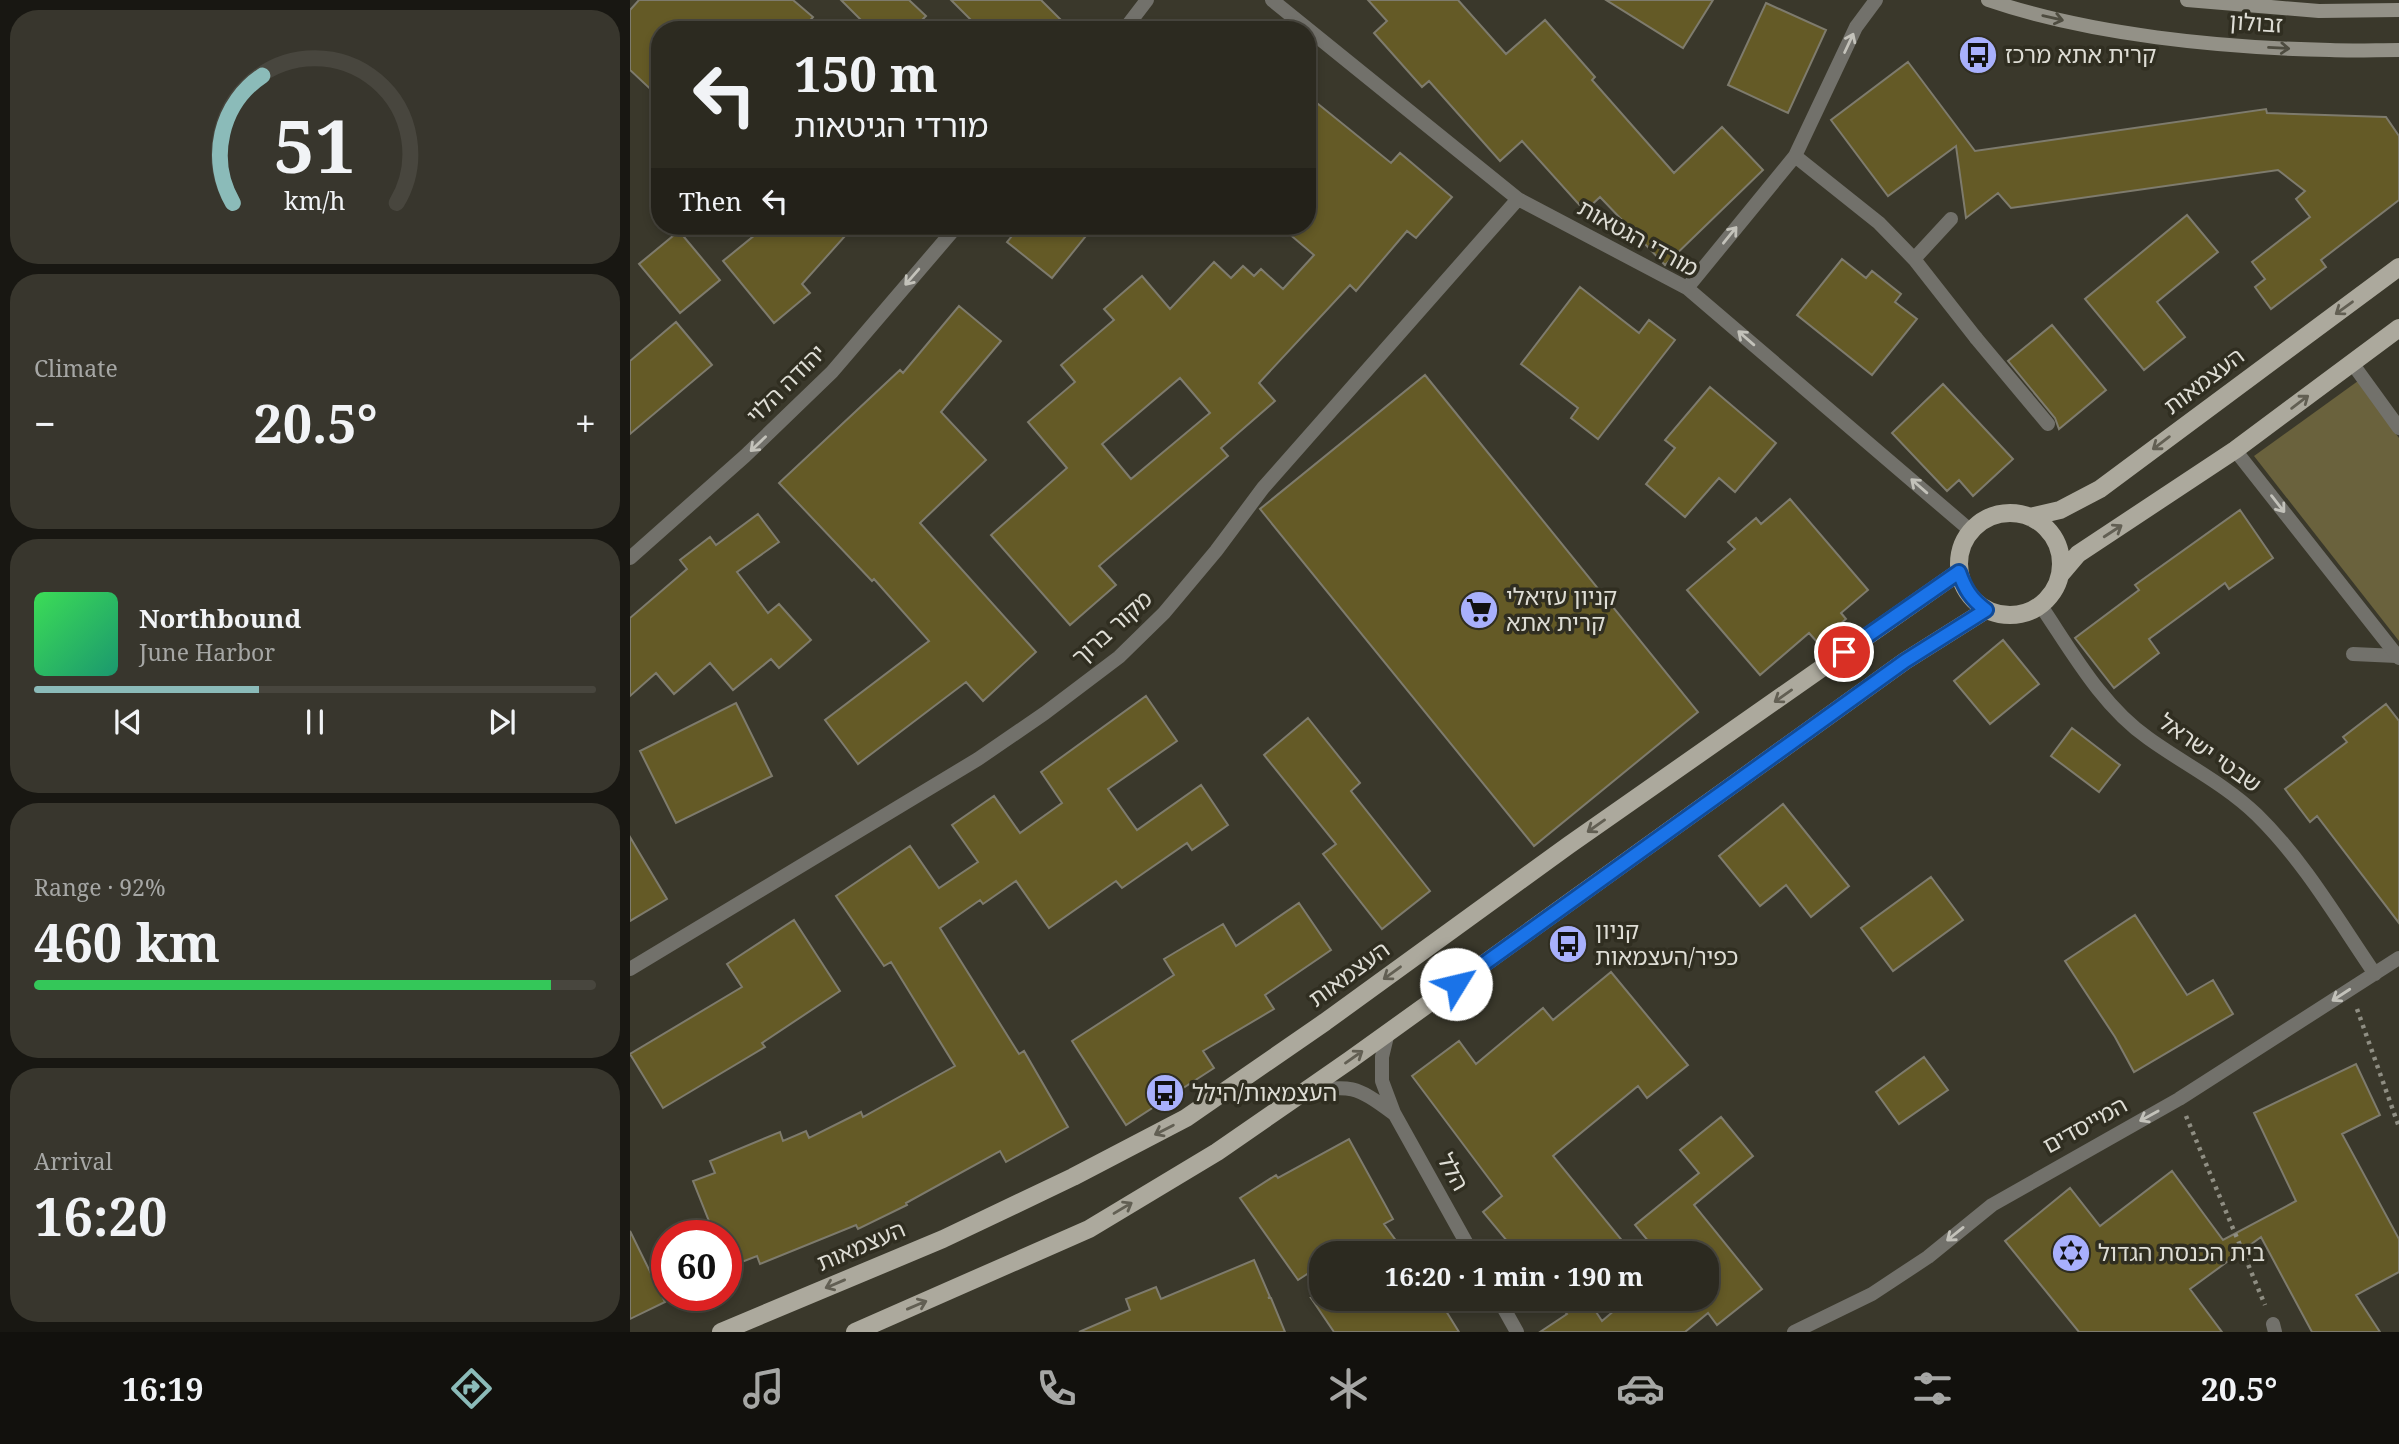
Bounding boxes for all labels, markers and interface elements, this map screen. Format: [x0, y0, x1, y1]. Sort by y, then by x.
street label: זבולון [2228, 4, 2284, 40]
one-way arrow [2042, 13, 2064, 26]
one-way arrow [1843, 33, 1856, 54]
bus stop icon: קרית אתא מרכז [1957, 34, 1999, 76]
place label: קרית אתא מרכז [2005, 38, 2157, 70]
text: 150 m [794, 40, 938, 106]
one-way arrow [2267, 41, 2290, 54]
icon: left [679, 49, 770, 140]
text: 51 [274, 96, 356, 195]
text: מורדי הגיטאות [794, 103, 989, 146]
icon: left [756, 182, 794, 220]
text: km/h [284, 183, 346, 217]
text: Then [679, 183, 742, 219]
street label: מורדי הגטאות [1572, 191, 1705, 283]
one-way arrow [1723, 226, 1738, 244]
one-way arrow [904, 268, 920, 286]
one-way arrow [2335, 300, 2354, 315]
one-way arrow [1737, 330, 1755, 346]
street label: יהודה הלוי [739, 337, 832, 430]
street label: העצמאות [2157, 339, 2250, 421]
text: Climate [34, 352, 118, 384]
text: 20.5° [253, 387, 378, 458]
one-way arrow [2290, 395, 2309, 409]
text: − [34, 397, 56, 449]
text: + [575, 397, 596, 449]
one-way arrow [750, 435, 767, 452]
one-way arrow [2152, 436, 2171, 450]
one-way arrow [1910, 478, 1928, 494]
one-way arrow [2270, 494, 2285, 512]
one-way arrow [2102, 524, 2122, 538]
place label: קניון עזיאלי קרית אתא [1506, 580, 1617, 638]
street label: מקור ברוך [1064, 582, 1159, 672]
supermarket icon: קניון עזיאלי קרית אתא [1458, 589, 1500, 631]
text: Northbound [139, 600, 301, 636]
pin [1814, 622, 1874, 682]
icon: arrive [1825, 633, 1863, 671]
text: June Harbor [139, 636, 275, 668]
one-way arrow [1774, 688, 1793, 703]
icon: previous [109, 703, 147, 741]
icon: pause [296, 703, 334, 741]
icon: next [483, 703, 521, 741]
street label: שבטי ישראל [2153, 705, 2268, 799]
one-way arrow [1587, 819, 1606, 833]
text: Range · 92% [34, 871, 166, 903]
text: 460 km [34, 906, 220, 977]
place label: קניון כפיר/העצמאות [1595, 914, 1738, 972]
bus stop icon: קניון כפיר/העצמאות [1547, 923, 1589, 965]
street label: העצמאות [1301, 933, 1396, 1014]
position arrow [1419, 947, 1493, 1021]
one-way arrow [1383, 966, 1402, 980]
one-way arrow [2332, 988, 2352, 1002]
one-way arrow [1344, 1050, 1363, 1064]
bus stop icon: העצמאות/הילל [1144, 1072, 1186, 1114]
place label: העצמאות/הילל [1192, 1076, 1337, 1108]
street label: המייסדים [2036, 1088, 2133, 1160]
one-way arrow [2139, 1110, 2160, 1123]
one-way arrow [1154, 1123, 1175, 1137]
text: Arrival [34, 1145, 113, 1177]
street label: הלל [1431, 1147, 1477, 1196]
text: 16:20 [34, 1180, 167, 1251]
one-way arrow [1113, 1201, 1133, 1215]
street label: העצמאות [811, 1212, 910, 1278]
speed limit sign: 60 [651, 1220, 742, 1311]
one-way arrow [1947, 1227, 1965, 1242]
synagogue icon: בית הכנסת הגדול [2050, 1232, 2092, 1274]
place label: בית הכנסת הגדול [2098, 1236, 2265, 1268]
text: 16:20 · 1 min · 190 m [1384, 1258, 1644, 1294]
one-way arrow [824, 1278, 846, 1291]
one-way arrow [906, 1298, 928, 1311]
icon: directions [447, 1364, 496, 1413]
icon: music [739, 1364, 788, 1413]
icon: phone [1032, 1364, 1081, 1413]
icon: climate [1324, 1364, 1373, 1413]
icon: car [1616, 1364, 1665, 1413]
icon: filters [1908, 1364, 1957, 1413]
text: 16:19 [122, 1367, 204, 1410]
text: 20.5° [2201, 1367, 2277, 1410]

